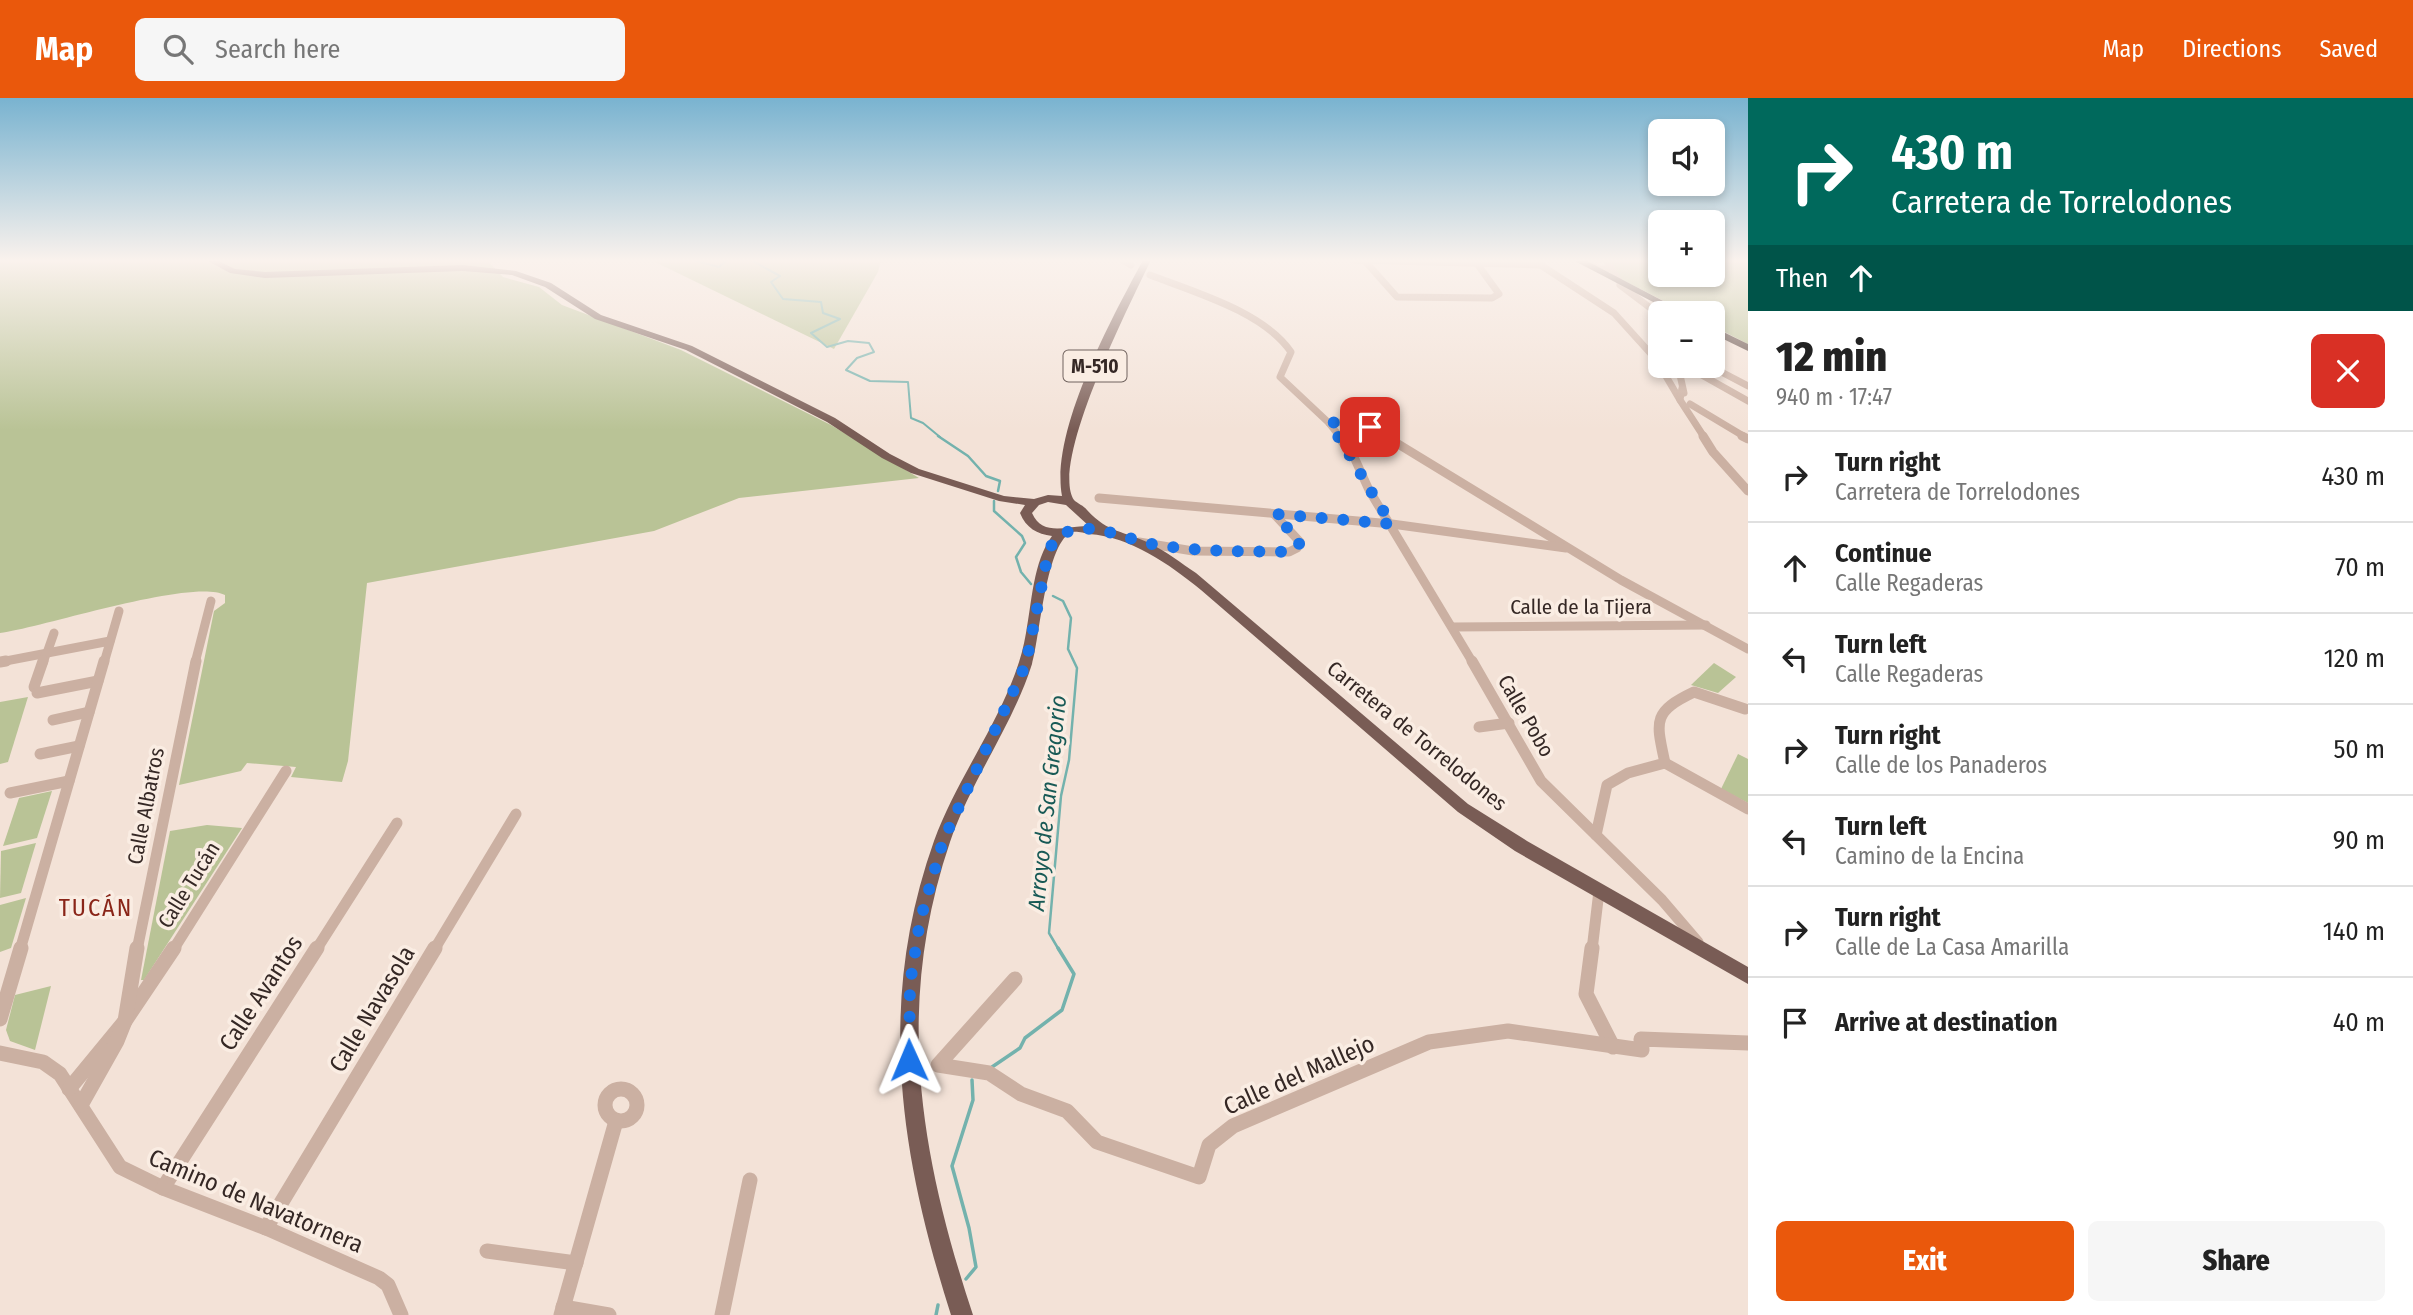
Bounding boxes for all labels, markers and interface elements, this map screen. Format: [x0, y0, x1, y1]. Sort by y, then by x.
search box [135, 18, 625, 81]
text: Map [35, 29, 93, 69]
icon: search [159, 30, 197, 68]
text: Search here [215, 34, 340, 65]
text: Map [2103, 35, 2144, 63]
text: Directions [2182, 35, 2281, 63]
text: Saved [2319, 35, 2378, 63]
map controls [1648, 119, 1725, 378]
button: sound [1648, 119, 1725, 196]
text: 430 m [1891, 123, 2013, 182]
icon: right [1776, 126, 1867, 217]
text: Carretera de Torrelodones [1891, 183, 2232, 221]
button: + [1648, 210, 1725, 287]
icon: ahead [1842, 259, 1880, 297]
text: Then [1776, 263, 1828, 294]
button: − [1648, 301, 1725, 378]
text: 12 min [1776, 332, 1887, 382]
button: close [2311, 334, 2385, 408]
road number: M-510 [1064, 350, 1126, 382]
text: 940 m · 17:47 [1776, 383, 1892, 411]
pin [1340, 397, 1400, 457]
icon: arrive [1351, 408, 1389, 446]
text: Turn right [1835, 447, 1941, 478]
icon: right [1776, 458, 1814, 496]
text: 430 m [2321, 461, 2385, 492]
text: Carretera de Torrelodones [1835, 478, 2080, 506]
text: Continue [1835, 538, 1932, 569]
icon: ahead [1776, 549, 1814, 587]
text: 70 m [2335, 552, 2385, 583]
text: Calle Regaderas [1835, 569, 1983, 597]
street label: Calle de la Tijera [1510, 594, 1652, 620]
text: Turn left [1835, 629, 1927, 660]
icon: left [1776, 640, 1814, 678]
text: 120 m [2324, 643, 2385, 674]
street label: Carretera de Torrelodones [1322, 655, 1512, 817]
text: Calle Regaderas [1835, 660, 1983, 688]
street label: Calle Pobo [1492, 670, 1560, 762]
water label: Arroyo de San Gregorio [1022, 694, 1072, 913]
text: Turn right [1835, 720, 1941, 751]
icon: right [1776, 731, 1814, 769]
text: 50 m [2333, 734, 2385, 765]
street label: Calle Albatros [122, 745, 170, 867]
text: Calle de los Panaderos [1835, 751, 2047, 779]
text: Turn left [1835, 811, 1927, 842]
icon: left [1776, 822, 1814, 860]
text: 90 m [2333, 825, 2385, 856]
street label: Calle Tucán [152, 837, 226, 933]
text: Camino de la Encina [1835, 842, 2024, 870]
district label: TUCÁN [59, 893, 133, 922]
text: Turn right [1835, 902, 1941, 933]
icon: right [1776, 913, 1814, 951]
text: 140 m [2323, 916, 2385, 947]
street label: Calle Avantos [214, 930, 308, 1056]
text: Calle de La Casa Amarilla [1835, 933, 2069, 961]
street label: Calle Navasola [323, 941, 421, 1077]
icon: arrive [1776, 1004, 1814, 1042]
text: Arrive at destination [1835, 1007, 2058, 1038]
text: 40 m [2333, 1007, 2385, 1038]
position arrow [872, 1023, 946, 1097]
street label: Calle del Mallejo [1219, 1029, 1379, 1121]
street label: Camino de Navatornera [145, 1143, 367, 1259]
button: Exit [1776, 1221, 2074, 1301]
button: Share [2088, 1221, 2385, 1301]

